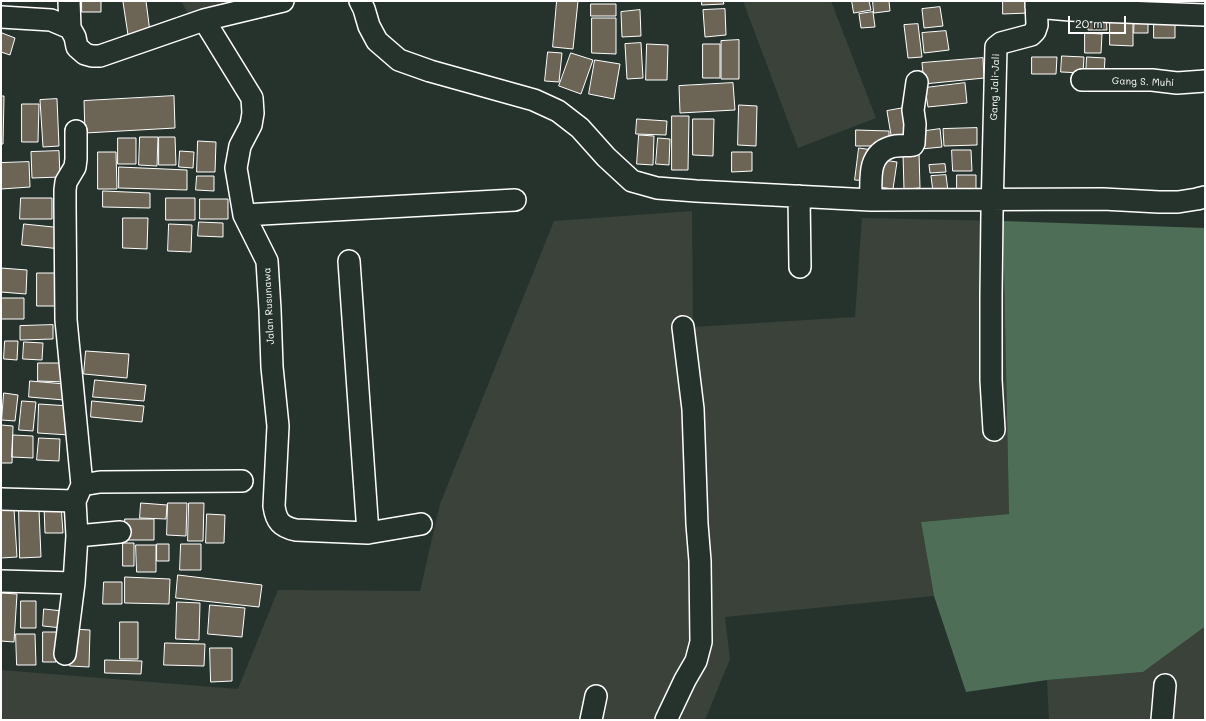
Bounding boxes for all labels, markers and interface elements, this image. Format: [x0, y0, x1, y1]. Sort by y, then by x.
scale bar [1070, 8, 1128, 34]
text: 20 m [1075, 15, 1103, 31]
street label: Gang Jali-Jali [988, 53, 1002, 121]
street label: Gang S. Muhi [1112, 75, 1174, 89]
street label: Jalan Rusunawa [261, 267, 277, 345]

